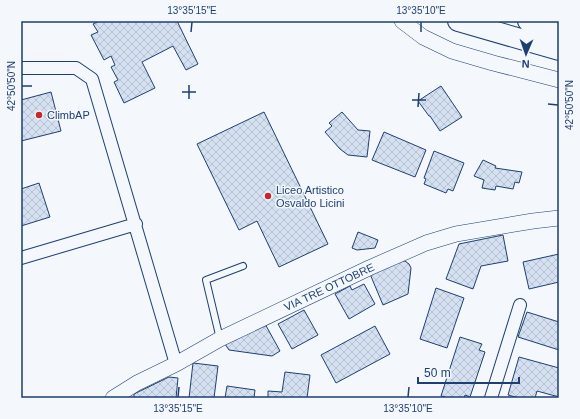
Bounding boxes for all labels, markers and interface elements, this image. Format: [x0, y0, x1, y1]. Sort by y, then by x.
text: 13°35'15"E [167, 5, 217, 16]
text: 13°35'10"E [396, 5, 446, 16]
north arrow [506, 34, 546, 74]
text: N [521, 58, 530, 70]
text: 42°50'50"N [6, 61, 17, 111]
text: 42°50'50"N [564, 80, 575, 130]
place label: ClimbAP [47, 109, 90, 121]
marker: ClimbAP [34, 110, 44, 120]
place label: Liceo Artistico Osvaldo Licini [276, 184, 344, 209]
marker: Liceo Artistico Osvaldo Licini [263, 191, 273, 201]
street label: VIA TRE OTTOBRE [282, 261, 376, 313]
scale bar [418, 359, 519, 385]
text: 50 m [424, 366, 451, 380]
text: 13°35'15"E [153, 403, 203, 414]
text: 13°35'10"E [383, 403, 433, 414]

